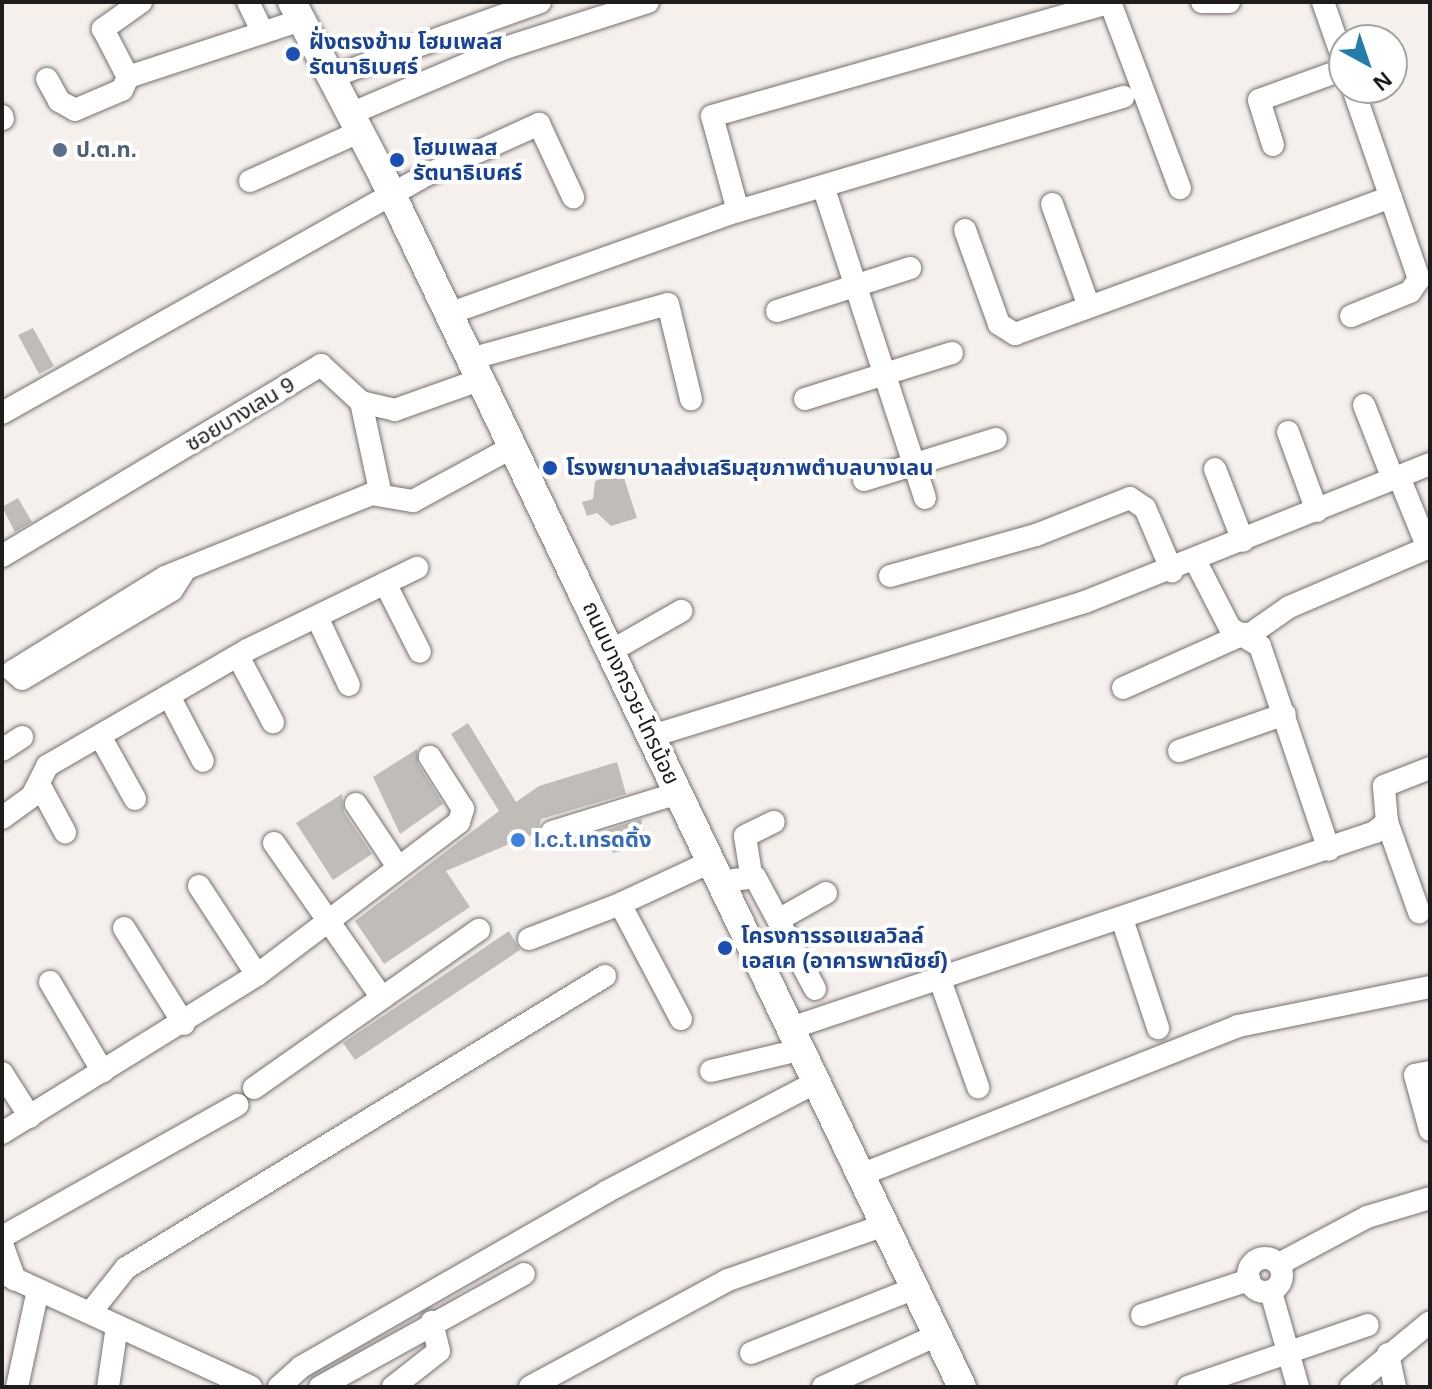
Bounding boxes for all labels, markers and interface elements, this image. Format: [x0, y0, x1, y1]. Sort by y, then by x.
north arrow [1328, 24, 1408, 104]
place label: ฝั่งตรงข้าม โฮมเพลส รัตนาธิเบศร์ [309, 28, 502, 80]
marker: ฝั่งตรงข้าม โฮมเพลส รัตนาธิเบศร์ [284, 45, 302, 63]
text: N [1368, 67, 1397, 96]
place label: โฮมเพลส รัตนาธิเบศร์ [413, 134, 522, 186]
place label: ป.ต.ท. [76, 137, 137, 163]
marker: ป.ต.ท. [51, 141, 69, 159]
marker: โฮมเพลส รัตนาธิเบศร์ [388, 151, 406, 169]
street label: ซอยบางเลน 9 [181, 371, 299, 457]
place label: โรงพยาบาลส่งเสริมสุขภาพตำบลบางเลน [566, 455, 933, 481]
marker: โรงพยาบาลส่งเสริมสุขภาพตำบลบางเลน [541, 459, 559, 477]
street label: ถนนบางกรวย-ไทรน้อย [577, 597, 685, 789]
place label: I.c.t.เทรดดิ้ง [534, 827, 652, 853]
marker: I.c.t.เทรดดิ้ง [509, 831, 527, 849]
place label: โครงการรอแยลวิลล์ เอสเค (อาคารพาณิชย์) [741, 922, 948, 974]
marker: โครงการรอแยลวิลล์ เอสเค (อาคารพาณิชย์) [716, 939, 734, 957]

